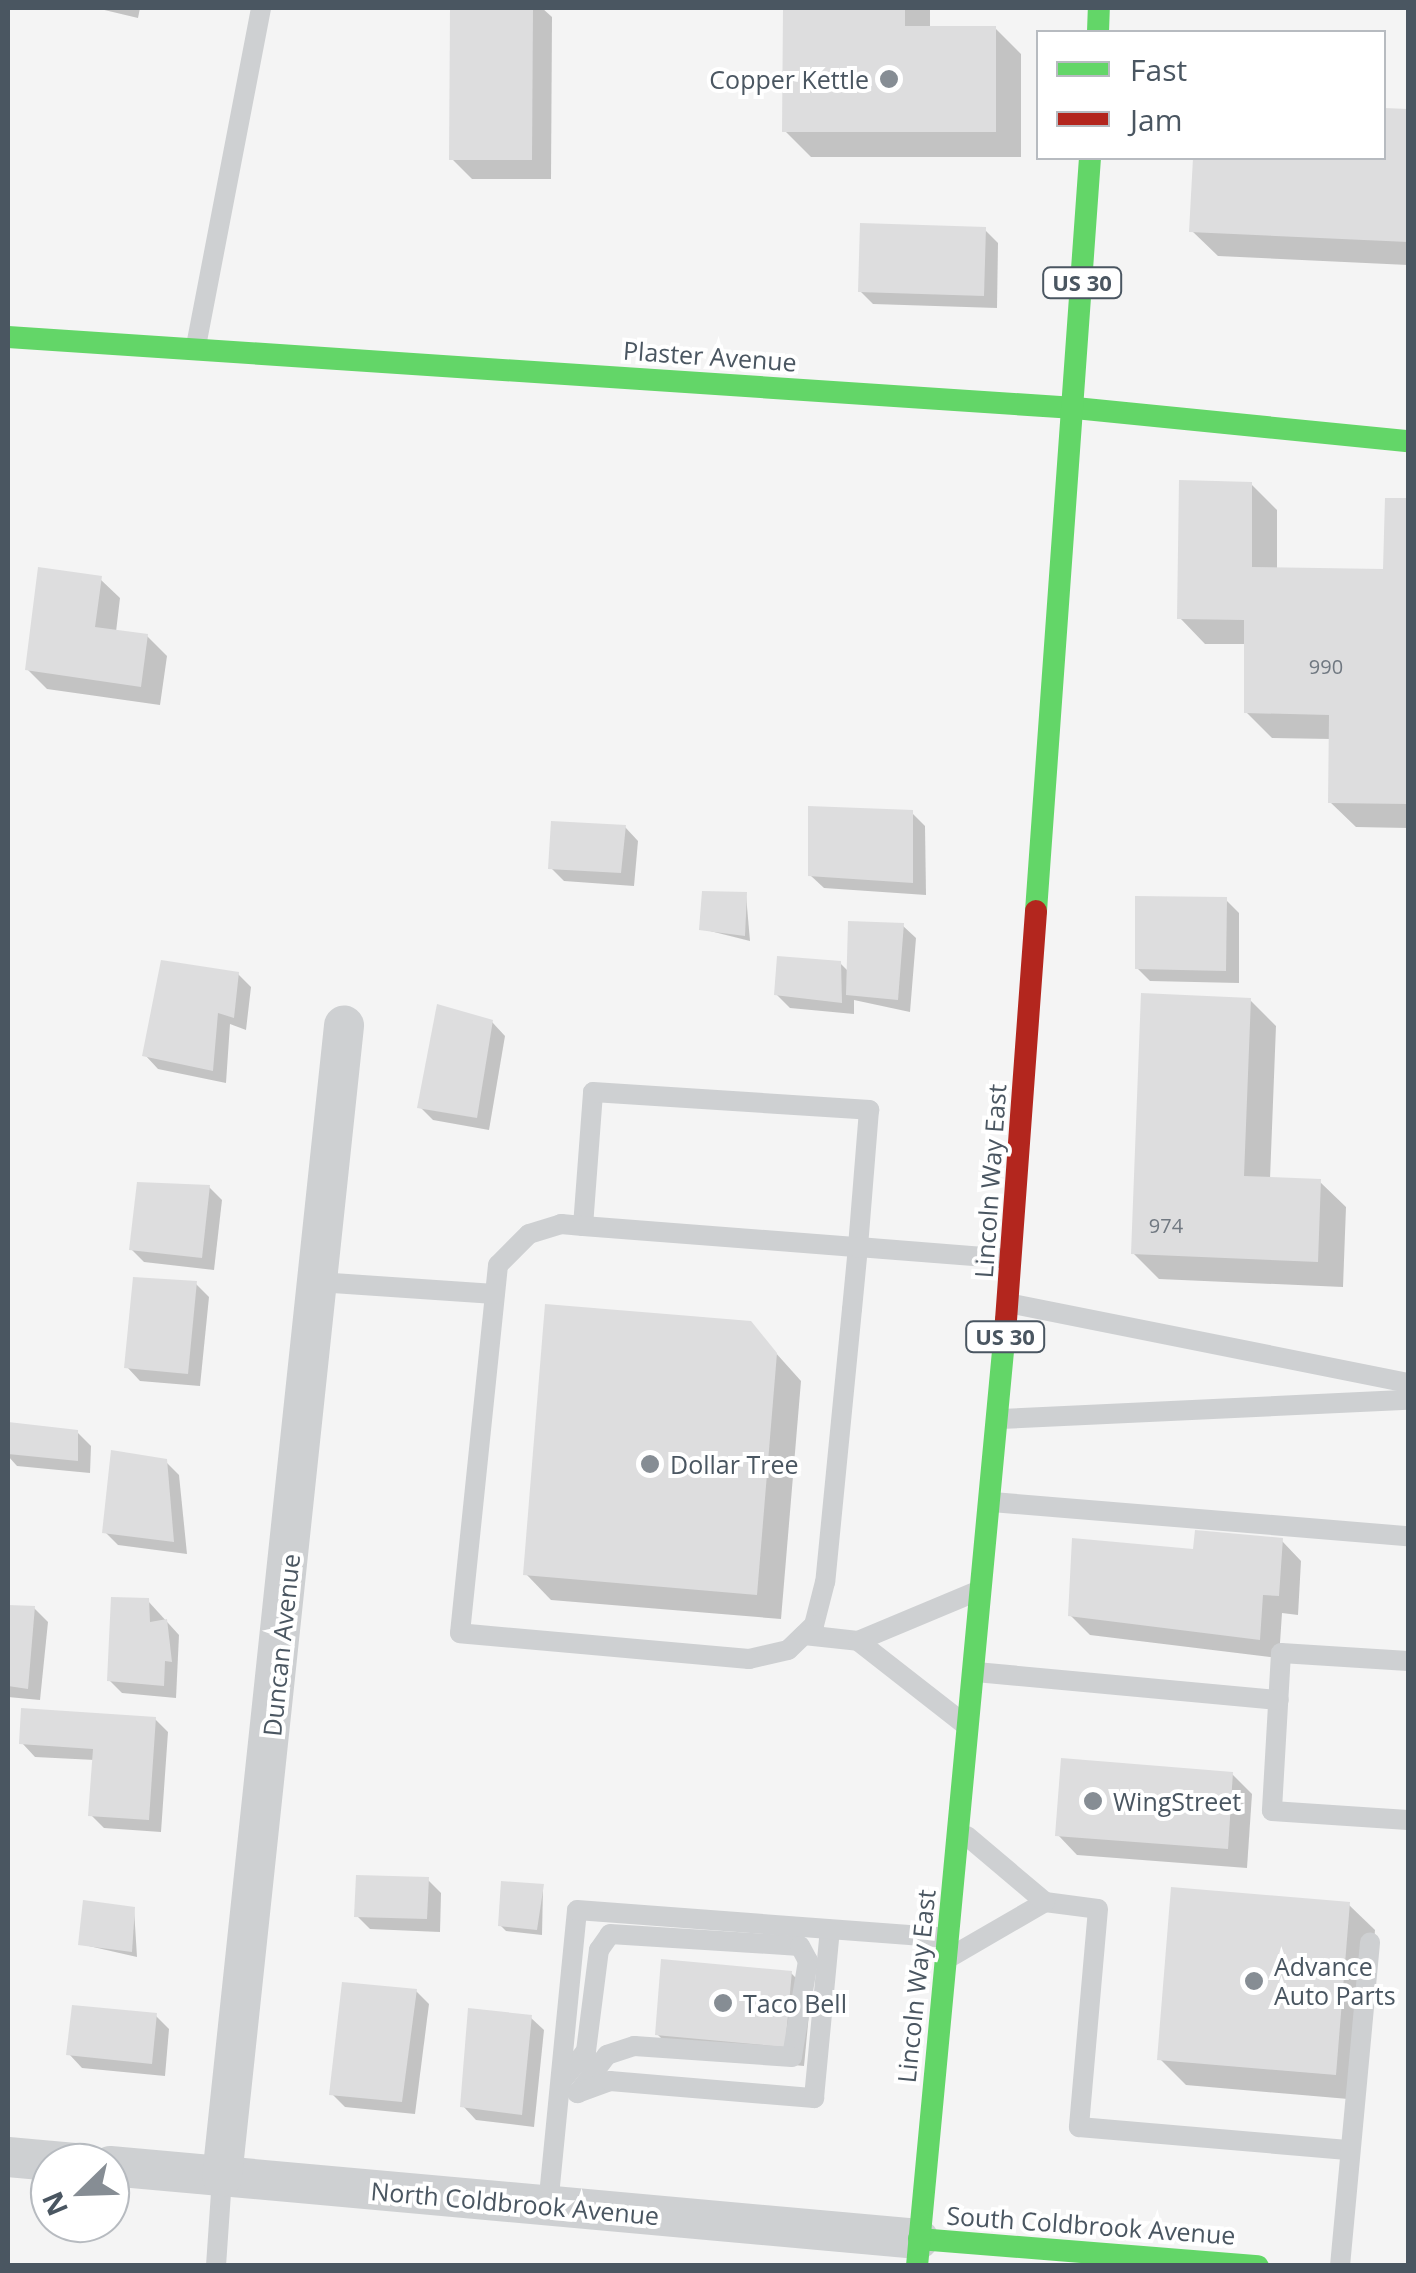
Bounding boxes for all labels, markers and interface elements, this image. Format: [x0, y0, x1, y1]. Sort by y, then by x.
legend [1036, 30, 1386, 160]
text: Fast [1130, 49, 1187, 90]
place label: Copper Kettle [709, 64, 869, 94]
marker: Copper Kettle [878, 68, 900, 90]
text: Jam [1130, 99, 1183, 140]
road number: US 30 [1042, 266, 1122, 300]
street label: Plaster Avenue [622, 335, 798, 377]
house number: 990 [1309, 654, 1343, 678]
street label: Lincoln Way East [968, 1083, 1012, 1279]
house number: 974 [1149, 1213, 1183, 1237]
road number: US 30 [965, 1320, 1045, 1354]
place label: Dollar Tree [670, 1449, 798, 1479]
marker: Dollar Tree [639, 1453, 661, 1475]
street label: Duncan Avenue [256, 1552, 306, 1738]
place label: WingStreet [1113, 1786, 1241, 1816]
marker: WingStreet [1082, 1790, 1104, 1812]
street label: Lincoln Way East [891, 1888, 941, 2084]
place label: Advance Auto Parts [1274, 1952, 1396, 2011]
marker: Advance Auto Parts [1243, 1970, 1265, 1992]
place label: Taco Bell [743, 1988, 847, 2018]
marker: Taco Bell [712, 1992, 734, 2014]
north arrow [30, 2143, 130, 2243]
street label: North Coldbrook Avenue [370, 2175, 660, 2231]
text: N [32, 2186, 76, 2222]
street label: South Coldbrook Avenue [946, 2200, 1236, 2250]

